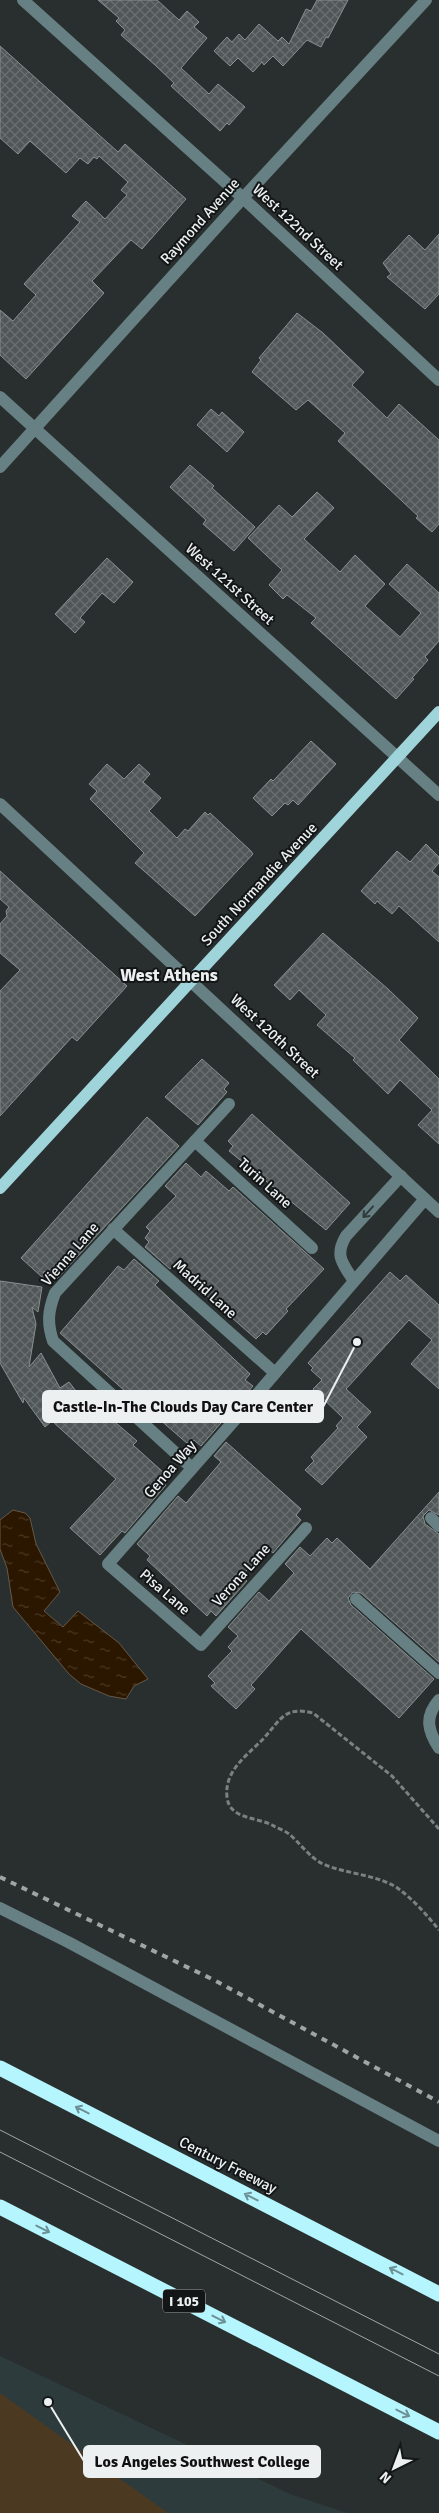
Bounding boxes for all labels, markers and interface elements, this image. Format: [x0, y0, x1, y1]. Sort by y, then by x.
street label: Raymond Avenue [157, 174, 243, 268]
street label: West 122nd Street [249, 180, 347, 274]
street label: West 121st Street [182, 539, 278, 629]
street label: South Normandie Avenue [197, 819, 321, 949]
district label: West Athens [120, 964, 218, 986]
street label: West 120th Street [227, 990, 323, 1082]
street label: Turin Lane [234, 1154, 296, 1212]
one-way arrow [362, 1205, 374, 1218]
street label: Vienna Lane [37, 1218, 103, 1290]
street label: Madrid Lane [169, 1256, 241, 1322]
callout: Castle-In-The Clouds Day Care Center [43, 1391, 323, 1422]
text: Castle-In-The Clouds Day Care Center [53, 1397, 314, 1417]
street label: Genoa Way [140, 1436, 200, 1502]
street label: Verona Lane [208, 1540, 274, 1610]
street label: Pisa Lane [136, 1565, 194, 1619]
one-way arrow [75, 2105, 90, 2114]
street label: Century Freeway [176, 2133, 280, 2197]
one-way arrow [244, 2192, 259, 2201]
one-way arrow [36, 2224, 51, 2234]
one-way arrow [388, 2266, 403, 2276]
road number: I 105 [163, 2290, 205, 2312]
one-way arrow [211, 2315, 226, 2324]
one-way arrow [395, 2409, 410, 2418]
north arrow [369, 2443, 419, 2493]
callout: Los Angeles Southwest College [84, 2446, 320, 2477]
text: Los Angeles Southwest College [94, 2452, 310, 2472]
text: N [376, 2468, 395, 2487]

